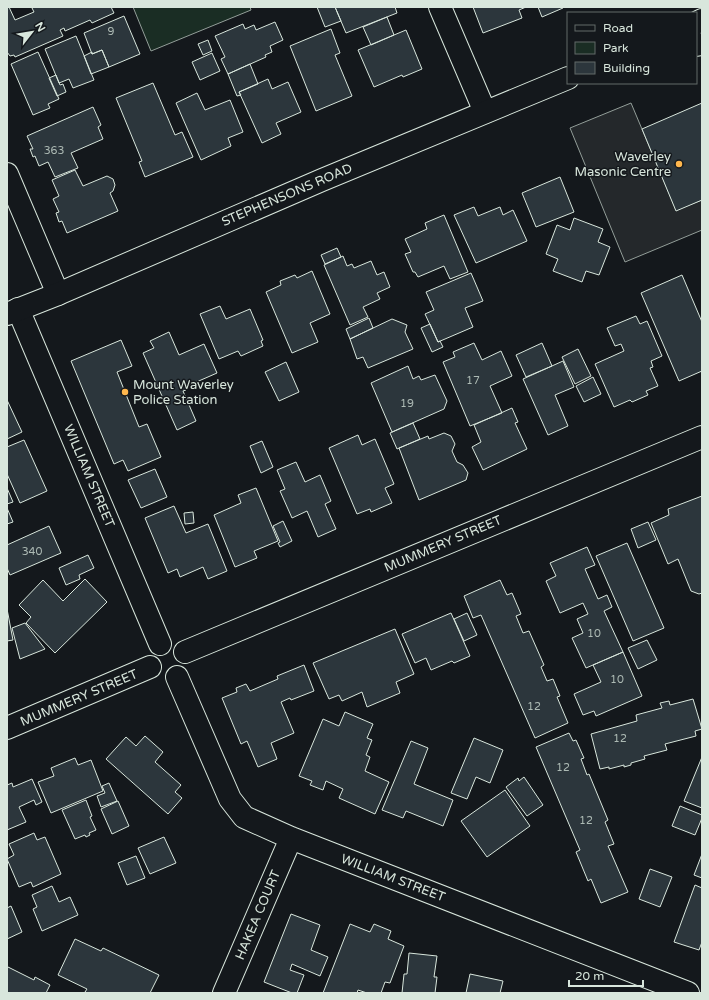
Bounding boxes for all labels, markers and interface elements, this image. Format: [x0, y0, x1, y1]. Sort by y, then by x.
north arrow [12, 12, 52, 52]
legend [567, 12, 697, 84]
text: N [32, 20, 48, 34]
text: Road [603, 21, 633, 35]
house number: 9 [108, 25, 115, 38]
text: Park [603, 41, 629, 55]
text: Building [603, 61, 650, 75]
house number: 363 [44, 144, 64, 157]
place label: Waverley Masonic Centre [574, 149, 671, 180]
marker: Waverley Masonic Centre [674, 159, 684, 169]
street label: STEPHENSONS ROAD [219, 160, 355, 230]
house number: 17 [466, 374, 480, 387]
place label: Mount Waverley Police Station [133, 377, 234, 408]
marker: Mount Waverley Police Station [120, 387, 130, 397]
house number: 19 [400, 397, 414, 410]
street label: WILLIAM STREET [60, 422, 118, 530]
street label: MUMMERY STREET [382, 512, 504, 576]
house number: 340 [22, 545, 42, 558]
house number: 10 [587, 627, 601, 640]
street label: MUMMERY STREET [18, 666, 140, 730]
house number: 10 [610, 673, 624, 686]
house number: 12 [527, 700, 541, 713]
house number: 12 [613, 732, 627, 745]
house number: 12 [556, 761, 570, 774]
house number: 12 [579, 814, 593, 827]
street label: WILLIAM STREET [339, 851, 447, 905]
street label: HAKEA COURT [232, 868, 284, 962]
scale bar [569, 962, 643, 988]
text: 20 m [575, 969, 604, 983]

